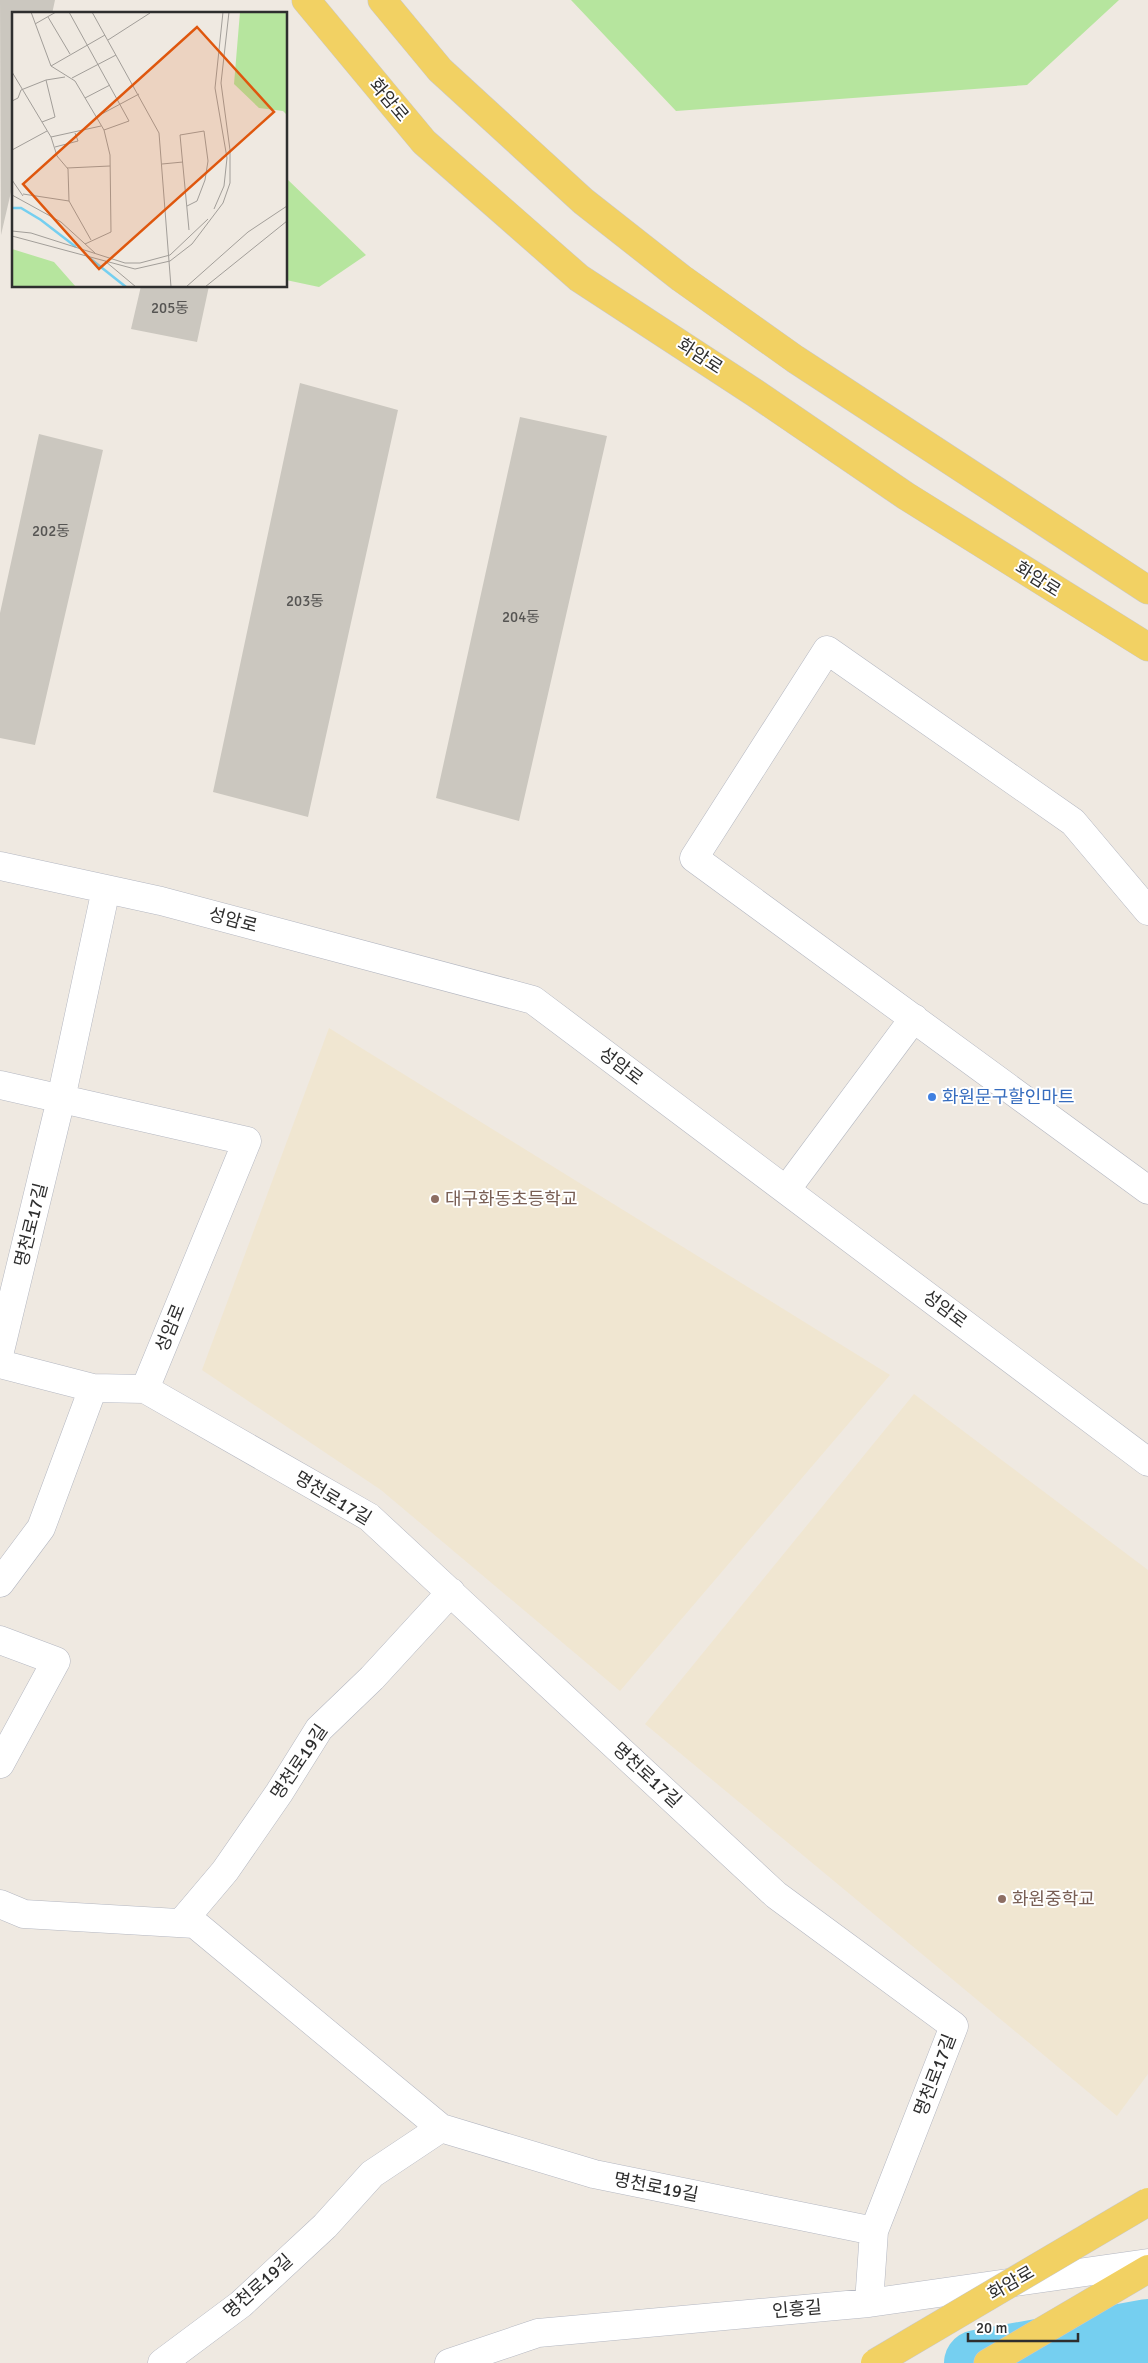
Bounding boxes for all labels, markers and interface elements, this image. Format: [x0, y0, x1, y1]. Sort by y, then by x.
inset map [12, 12, 288, 288]
street label: 화암로 [365, 74, 413, 126]
house number: 205동 [151, 299, 189, 317]
street label: 화암로 [673, 333, 727, 379]
house number: 202동 [32, 522, 70, 540]
street label: 화암로 [1011, 557, 1065, 601]
house number: 203동 [286, 592, 324, 610]
house number: 204동 [502, 608, 540, 626]
street label: 성암로 [206, 903, 260, 937]
street label: 성암로 [595, 1042, 647, 1090]
place label: 화원문구할인마트 [942, 1086, 1074, 1108]
marker: 화원문구할인마트 [926, 1091, 938, 1103]
street label: 명천로17길 [10, 1181, 52, 1269]
place label: 대구화동초등학교 [445, 1188, 577, 1210]
marker: 대구화동초등학교 [429, 1193, 441, 1205]
street label: 성암로 [919, 1285, 971, 1333]
street label: 성암로 [150, 1301, 190, 1355]
street label: 명천로17길 [291, 1467, 375, 1529]
street label: 명천로19길 [266, 1720, 332, 1804]
street label: 명천로17길 [608, 1738, 686, 1812]
place label: 화원중학교 [1012, 1888, 1095, 1910]
marker: 화원중학교 [996, 1893, 1008, 1905]
street label: 명천로17길 [909, 2031, 961, 2119]
street label: 명천로19길 [612, 2168, 700, 2206]
street label: 명천로19길 [219, 2249, 297, 2323]
street label: 화암로 [984, 2261, 1038, 2305]
street label: 인흥길 [771, 2296, 823, 2322]
scale bar [968, 2310, 1078, 2342]
text: 20 m [976, 2319, 1007, 2337]

